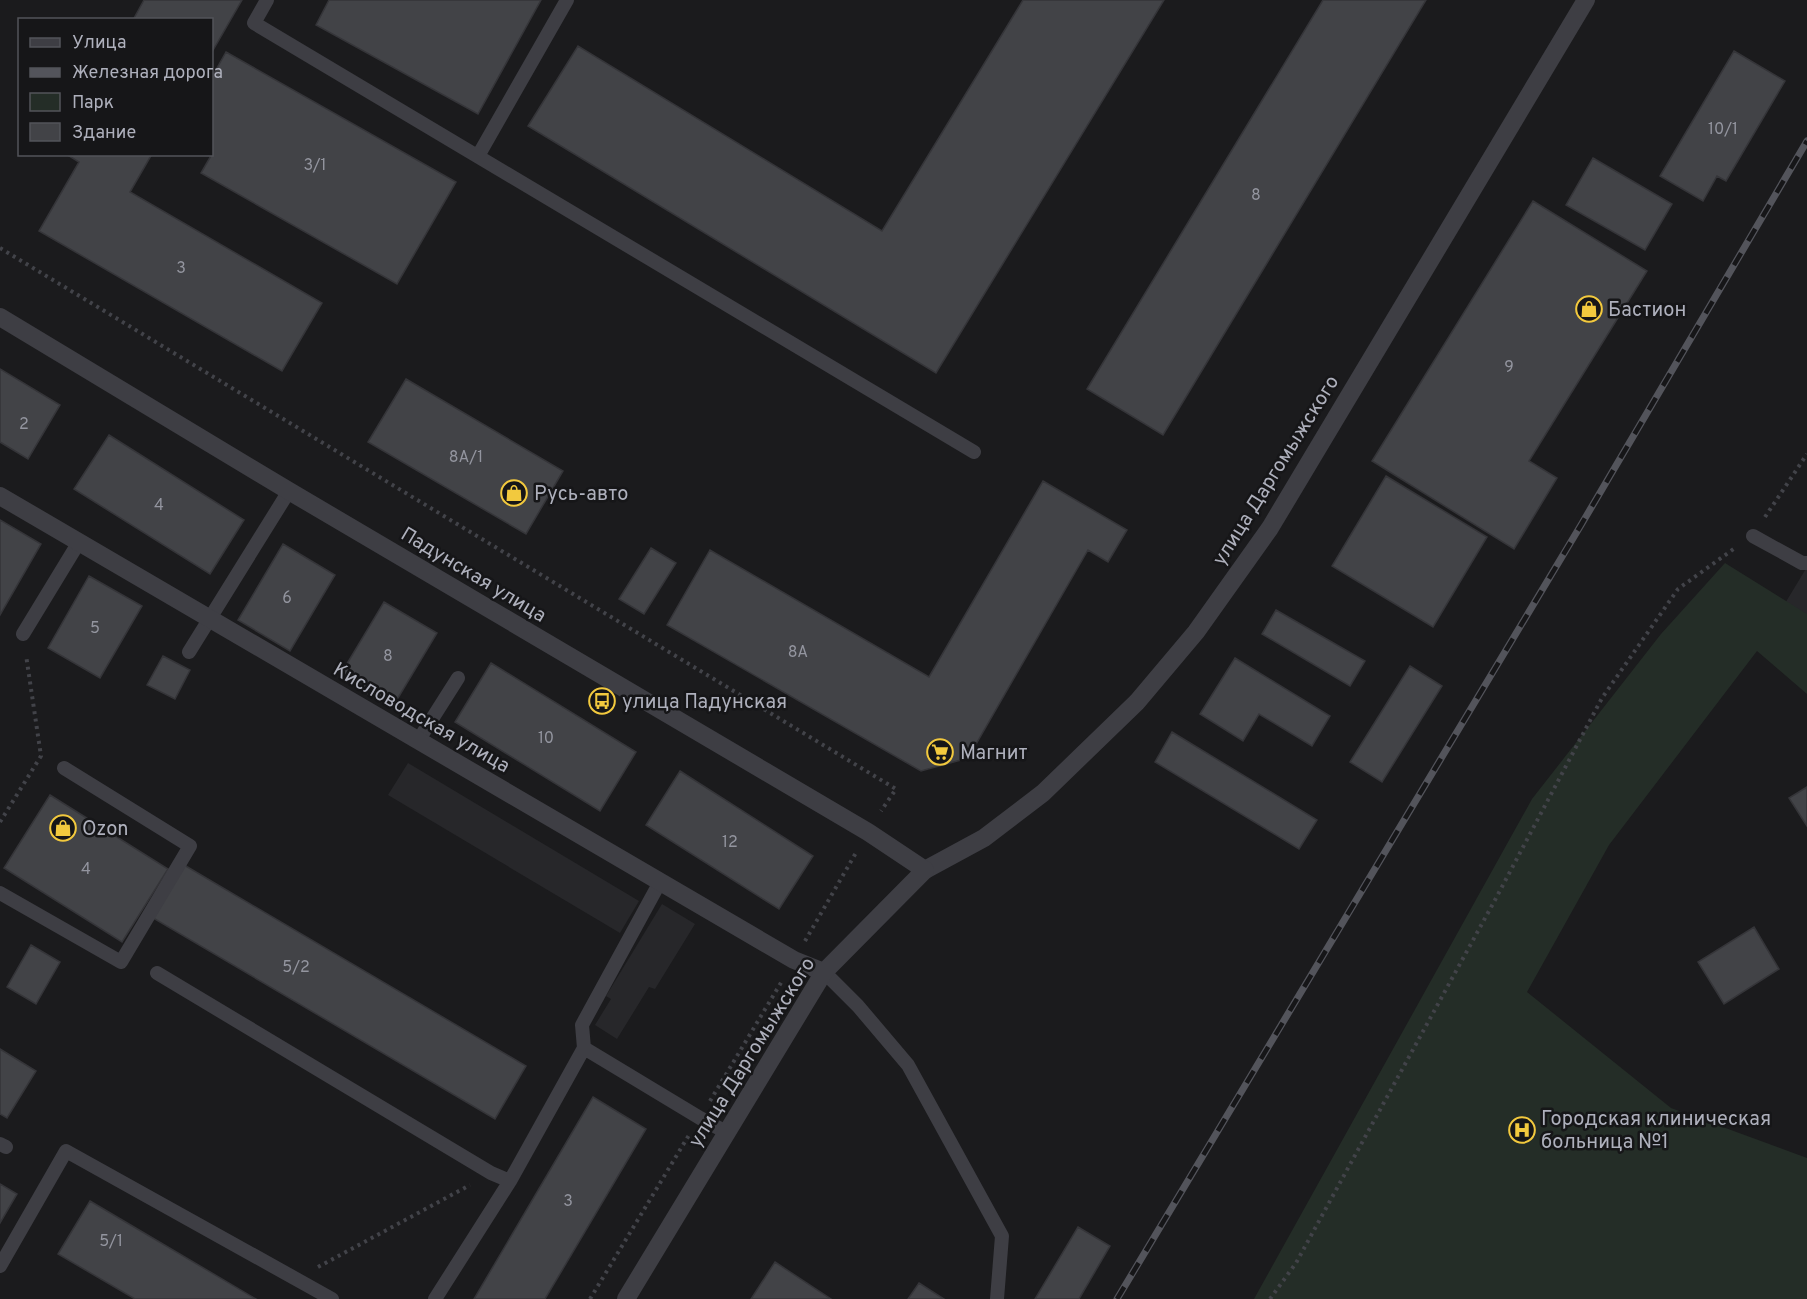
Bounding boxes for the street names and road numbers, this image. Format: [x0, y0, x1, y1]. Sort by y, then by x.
street label: улица Даргомыжского [1207, 371, 1346, 571]
street label: Падунская улица [395, 522, 550, 629]
street label: Кисловодская улица [328, 657, 514, 780]
street label: улица Даргомыжского [683, 953, 822, 1153]

